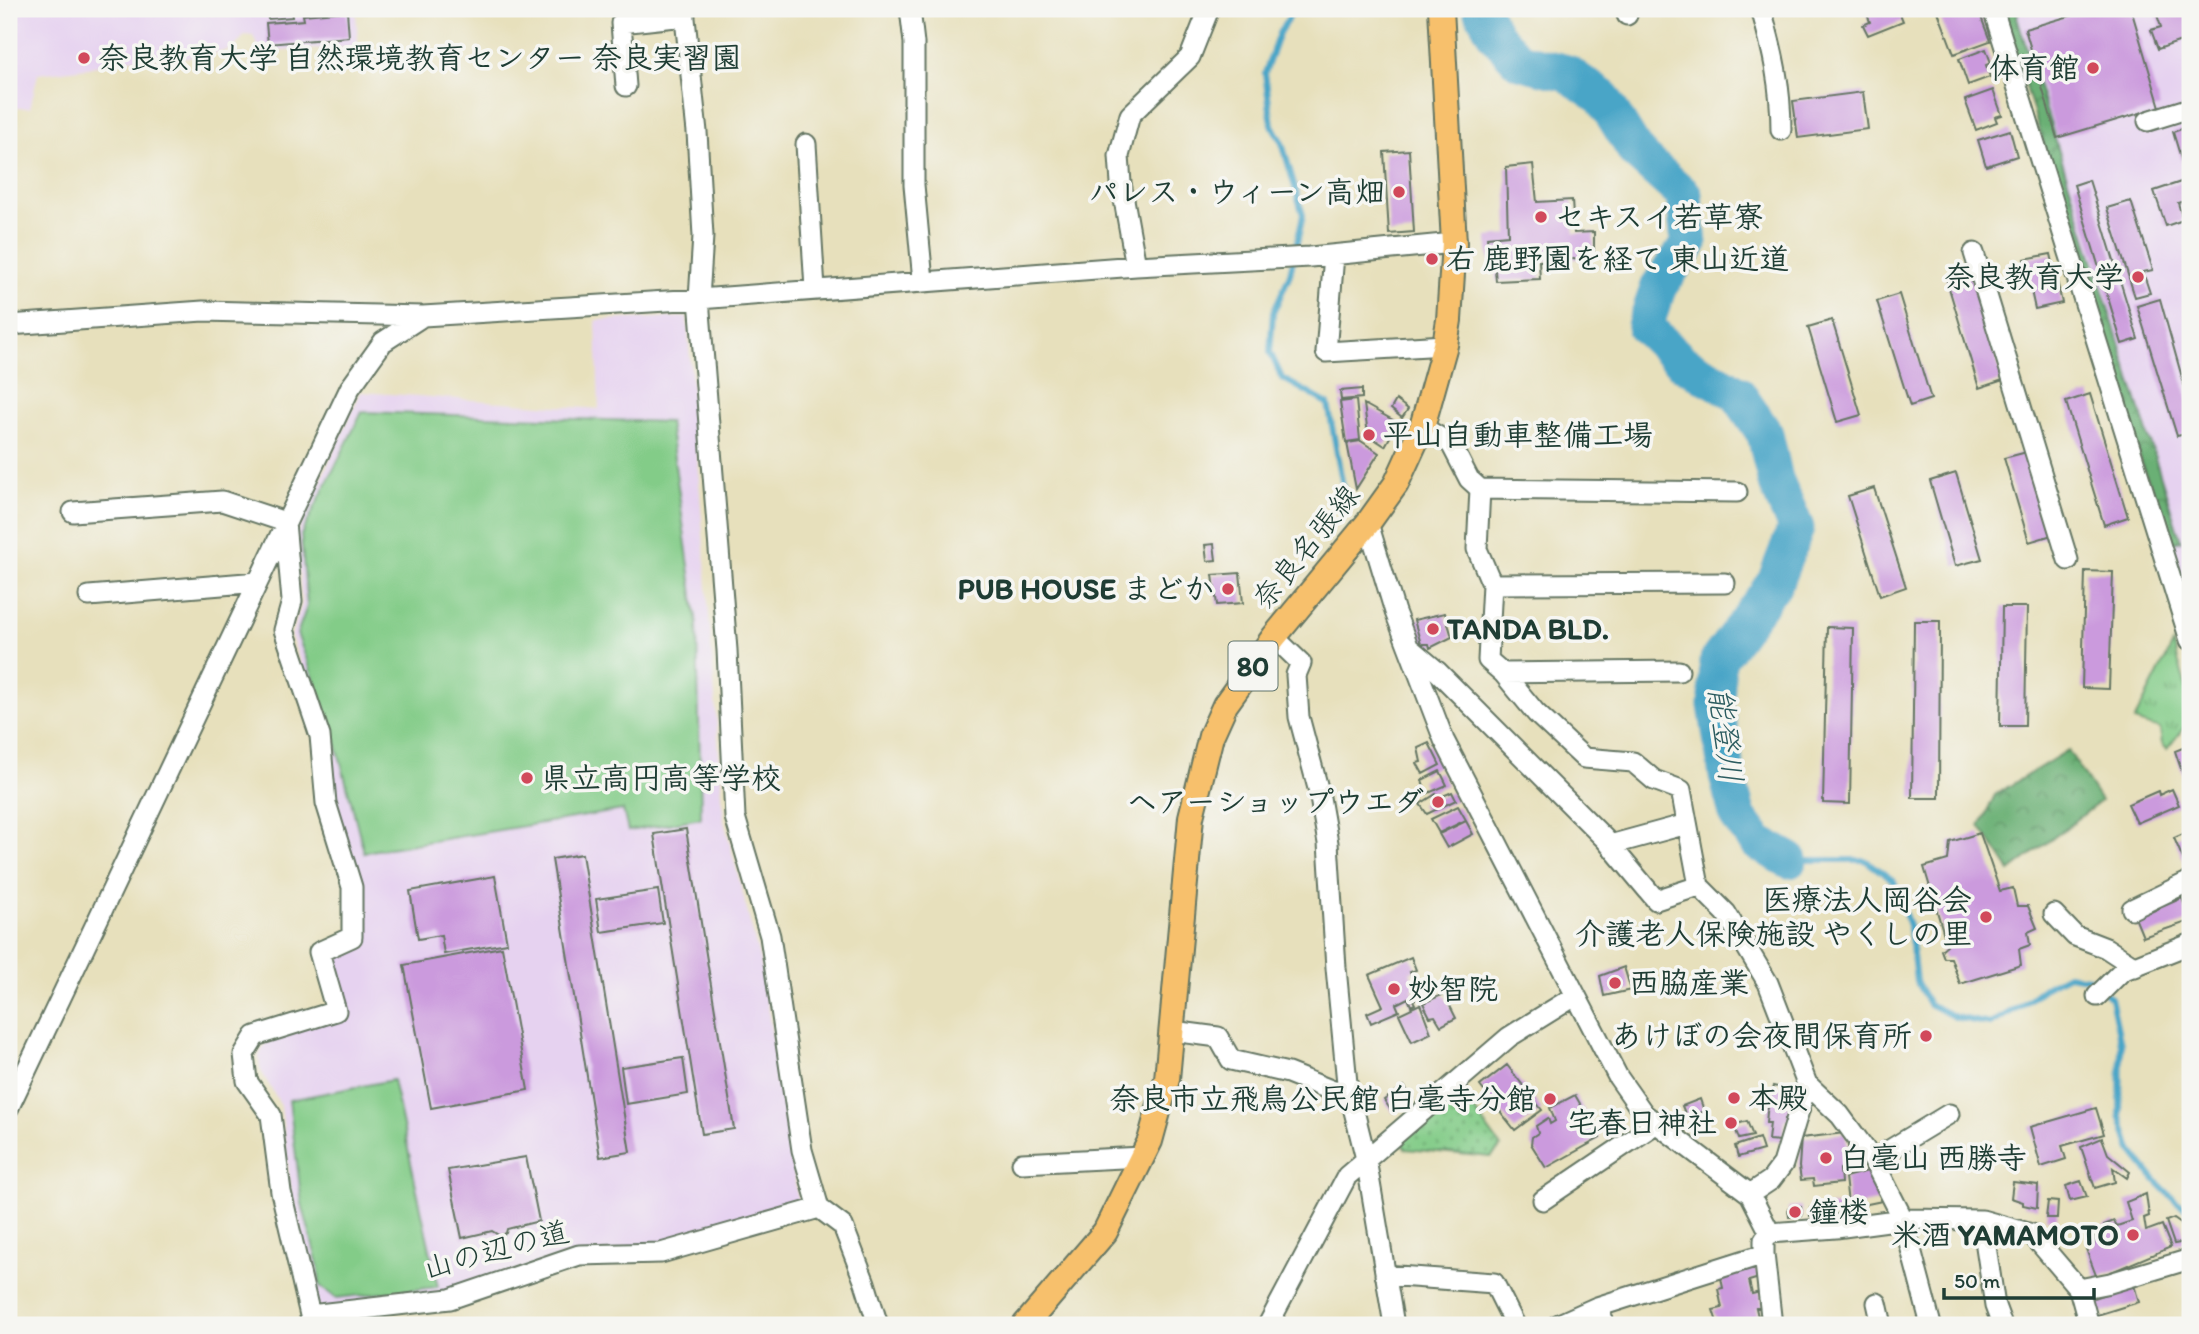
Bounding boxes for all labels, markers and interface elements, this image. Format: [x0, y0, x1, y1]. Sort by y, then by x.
place label: 奈良教育大学 自然環境教育センター 奈良実習園 [98, 39, 742, 76]
place label: 体育館 [1989, 49, 2079, 86]
marker: 奈良教育大学 自然環境教育センター 奈良実習園 [76, 50, 92, 66]
marker: 体育館 [2085, 60, 2101, 76]
place label: パレス・ウィーン高畑 [1089, 173, 1385, 210]
marker: パレス・ウィーン高畑 [1391, 184, 1407, 200]
place label: セキスイ若草寮 [1555, 198, 1763, 235]
marker: セキスイ若草寮 [1533, 209, 1549, 225]
place label: 右 鹿野園を経て 東山近道 [1446, 240, 1790, 277]
marker: 右 鹿野園を経て 東山近道 [1424, 251, 1440, 267]
place label: 奈良教育大学 [1944, 258, 2124, 295]
marker: 奈良教育大学 [2130, 269, 2146, 285]
place label: 平山自動車整備工場 [1383, 416, 1653, 453]
marker: 平山自動車整備工場 [1361, 427, 1377, 443]
street label: 奈良名張線 [1244, 477, 1367, 617]
place label: PUB HOUSE まどか [958, 570, 1214, 607]
marker: PUB HOUSE まどか [1220, 581, 1236, 597]
place label: TANDA BLD. [1446, 610, 1609, 647]
marker: TANDA BLD. [1425, 621, 1441, 637]
road number: 80 [1228, 642, 1278, 690]
water label: 能登川 [1701, 685, 1751, 785]
place label: 県立高円高等学校 [541, 759, 781, 796]
marker: 県立高円高等学校 [519, 770, 535, 786]
place label: ヘアーショップウエダ [1127, 783, 1424, 820]
marker: ヘアーショップウエダ [1430, 794, 1446, 810]
place label: 医療法人岡谷会 介護老人保険施設 やくしの里 [1575, 881, 1972, 952]
marker: 医療法人岡谷会 介護老人保険施設 やくしの里 [1978, 909, 1994, 925]
place label: 西脇産業 [1629, 964, 1749, 1001]
place label: 妙智院 [1408, 970, 1498, 1007]
marker: 西脇産業 [1607, 975, 1623, 991]
marker: 妙智院 [1386, 981, 1402, 997]
place label: あけぼの会夜間保育所 [1611, 1017, 1912, 1054]
marker: あけぼの会夜間保育所 [1918, 1028, 1934, 1044]
place label: 本殿 [1748, 1079, 1808, 1116]
place label: 奈良市立飛鳥公民館 白毫寺分館 [1109, 1080, 1536, 1117]
marker: 本殿 [1726, 1090, 1742, 1106]
marker: 奈良市立飛鳥公民館 白毫寺分館 [1542, 1091, 1558, 1107]
place label: 宅春日神社 [1567, 1104, 1717, 1141]
marker: 宅春日神社 [1723, 1115, 1739, 1131]
place label: 白毫山 西勝寺 [1840, 1139, 2027, 1176]
marker: 白毫山 西勝寺 [1818, 1150, 1834, 1166]
place label: 鐘楼 [1809, 1193, 1869, 1230]
marker: 鐘楼 [1787, 1204, 1803, 1220]
street label: 山の辺の道 [419, 1212, 573, 1287]
place label: 米酒 YAMAMOTO [1891, 1216, 2119, 1253]
marker: 米酒 YAMAMOTO [2125, 1227, 2141, 1243]
scale bar [1944, 1257, 2094, 1301]
text: 50 m [1954, 1268, 2001, 1293]

